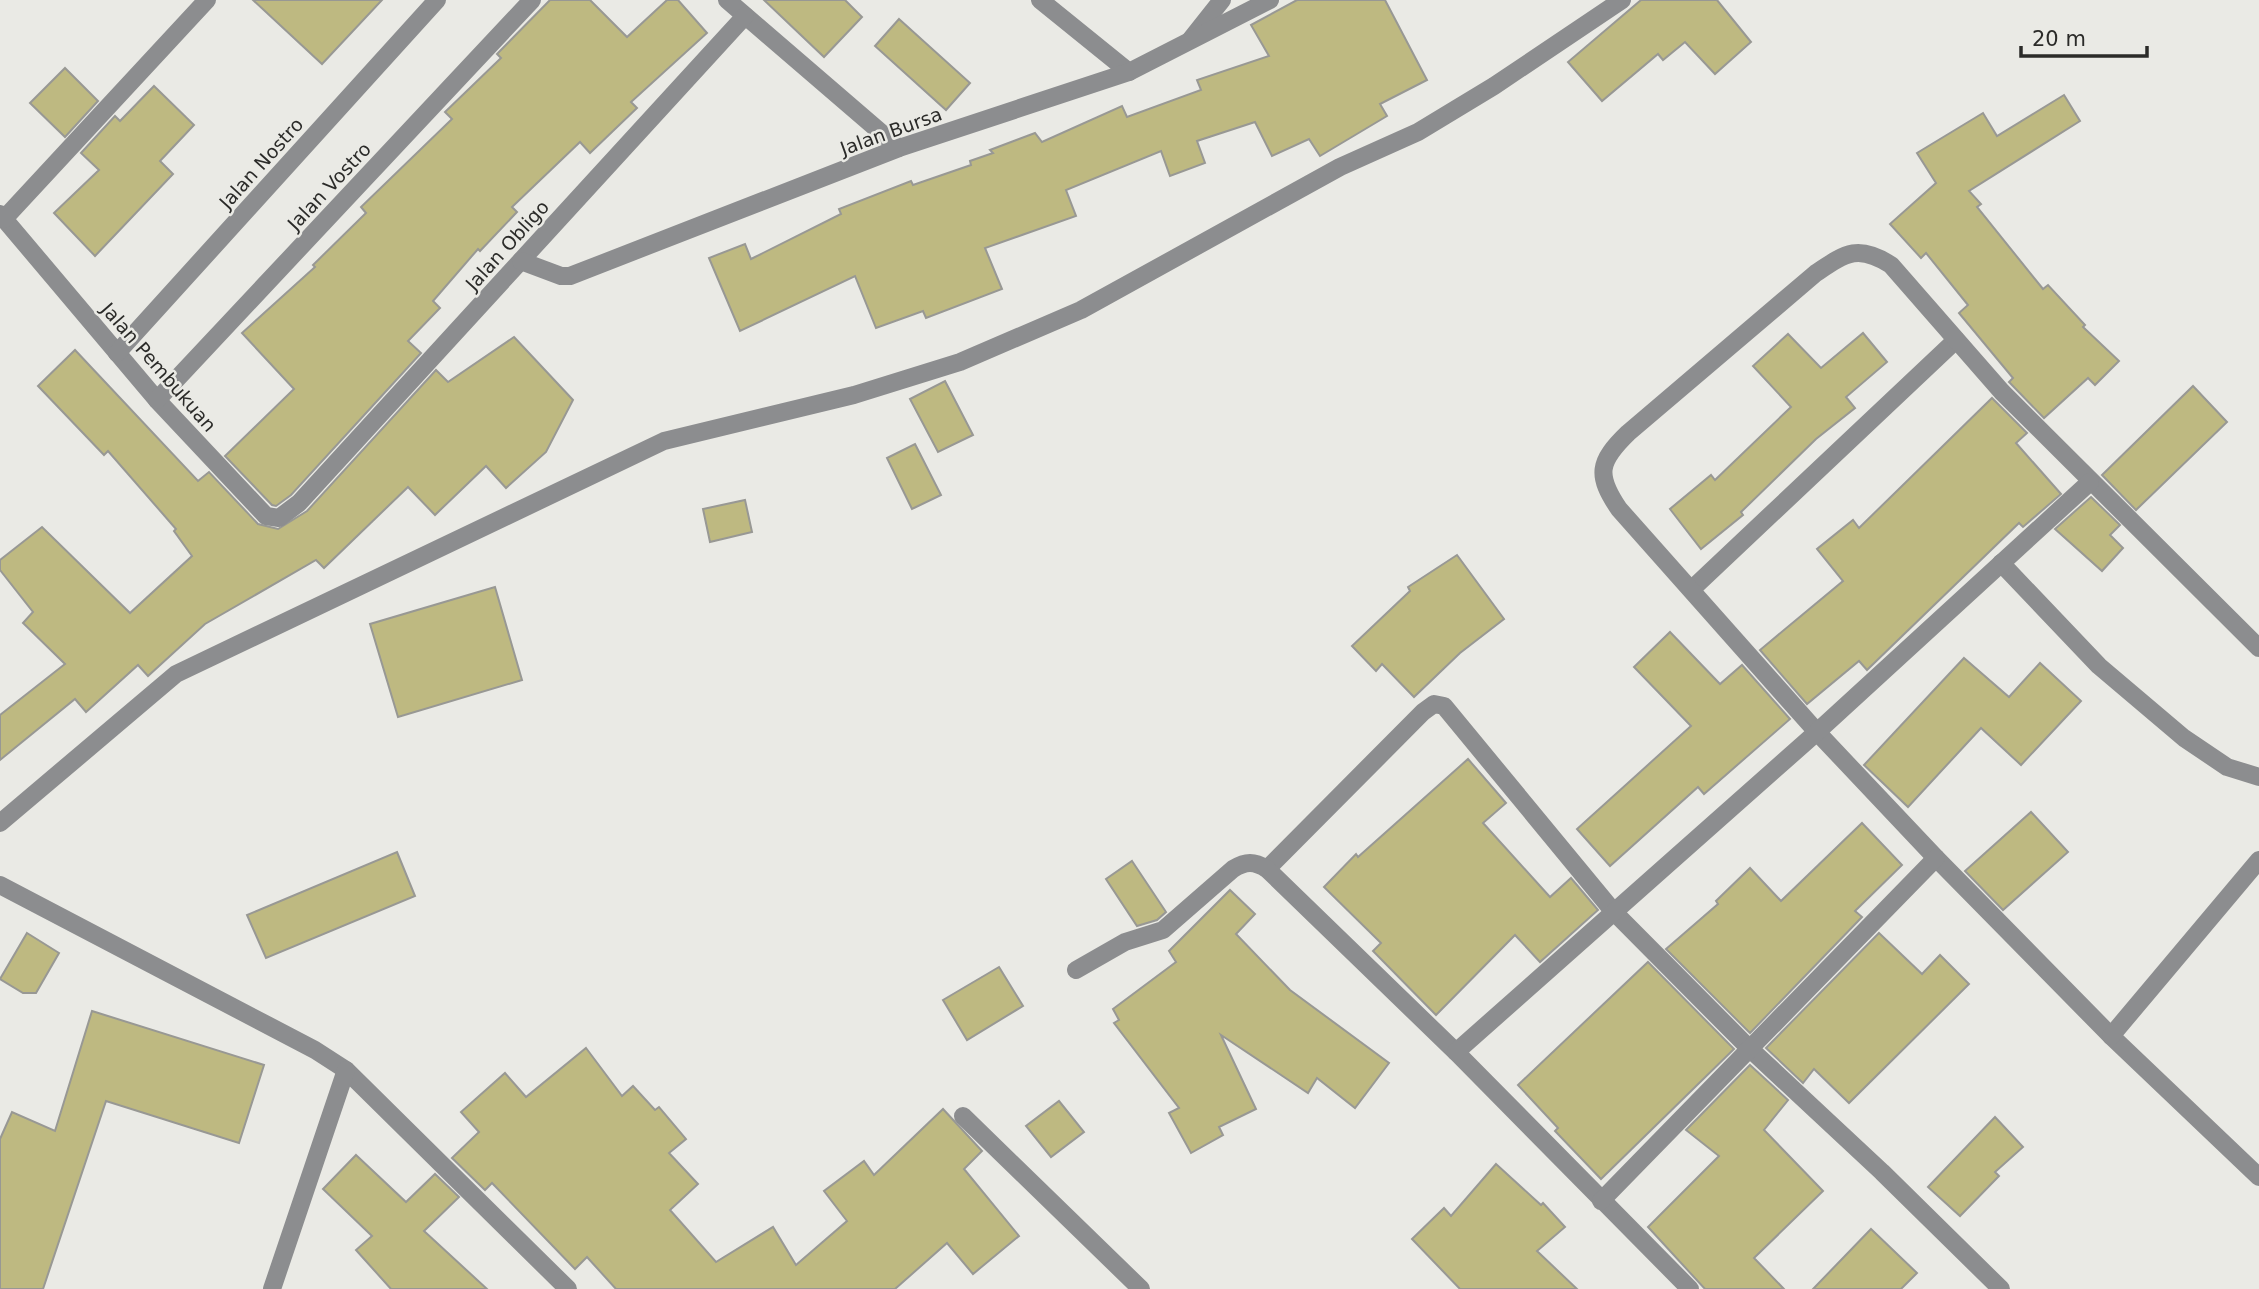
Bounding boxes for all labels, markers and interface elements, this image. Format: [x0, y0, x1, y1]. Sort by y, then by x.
scale bar [2021, 14, 2147, 58]
text: 20 m [2032, 27, 2086, 51]
street label: Jalan Bursa [836, 102, 945, 160]
street label: Jalan Nostro [214, 113, 307, 214]
street label: Jalan Vostro [282, 138, 375, 235]
street label: Jalan Obligo [460, 195, 553, 295]
street label: Jalan Pembukuan [96, 297, 221, 436]

